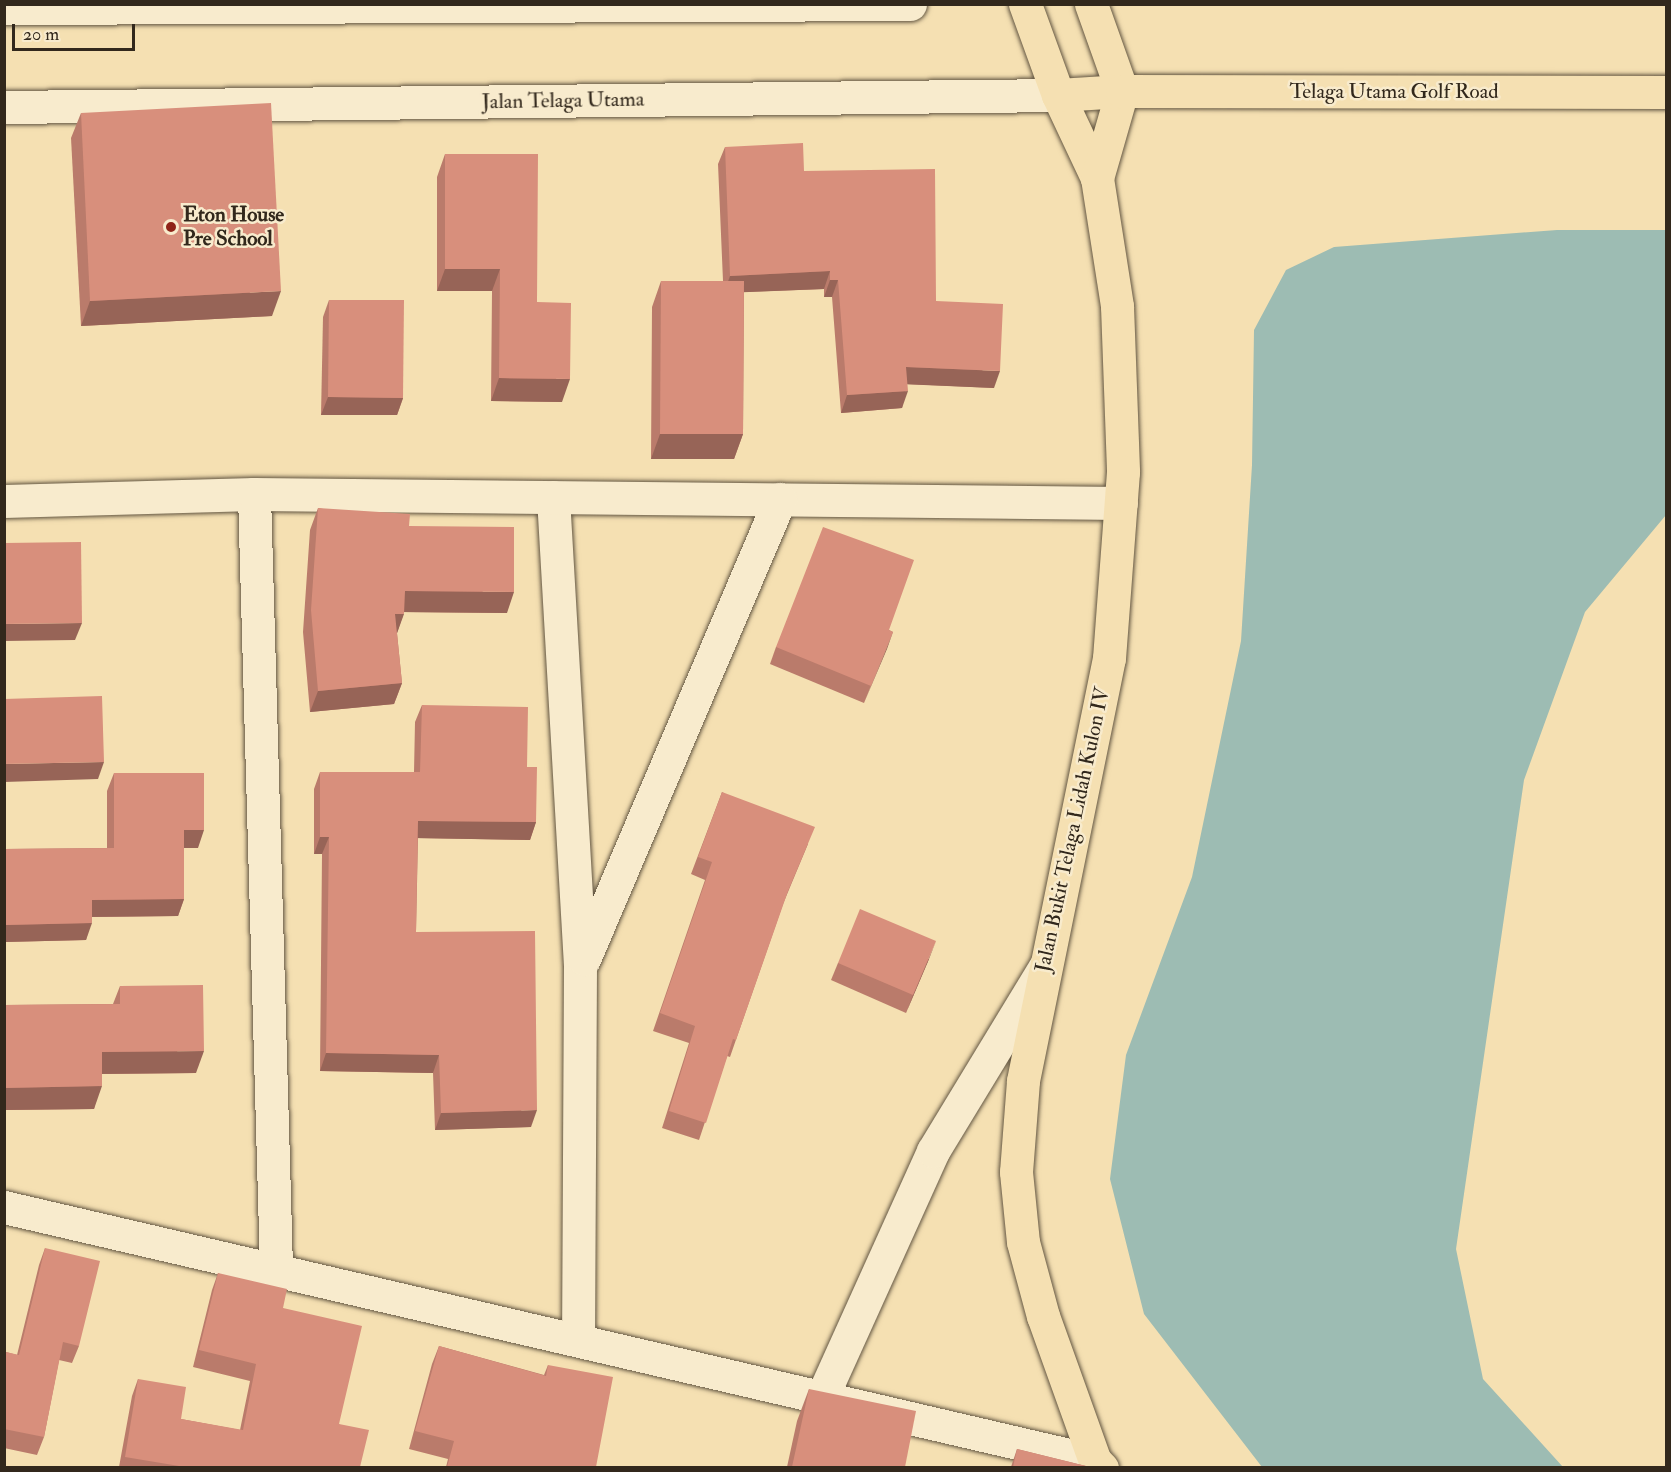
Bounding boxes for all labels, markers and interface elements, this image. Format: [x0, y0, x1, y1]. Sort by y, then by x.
scale bar [15, 12, 138, 50]
text: 20 m [23, 23, 59, 46]
street label: Telaga Utama Golf Road [1289, 79, 1499, 105]
street label: Jalan Telaga Utama [482, 87, 644, 115]
place label: Eton House Pre School [183, 202, 284, 252]
marker: Eton House Pre School [164, 220, 178, 234]
street label: Jalan Bukit Telaga Lidah Kulon IV [1030, 685, 1116, 975]

